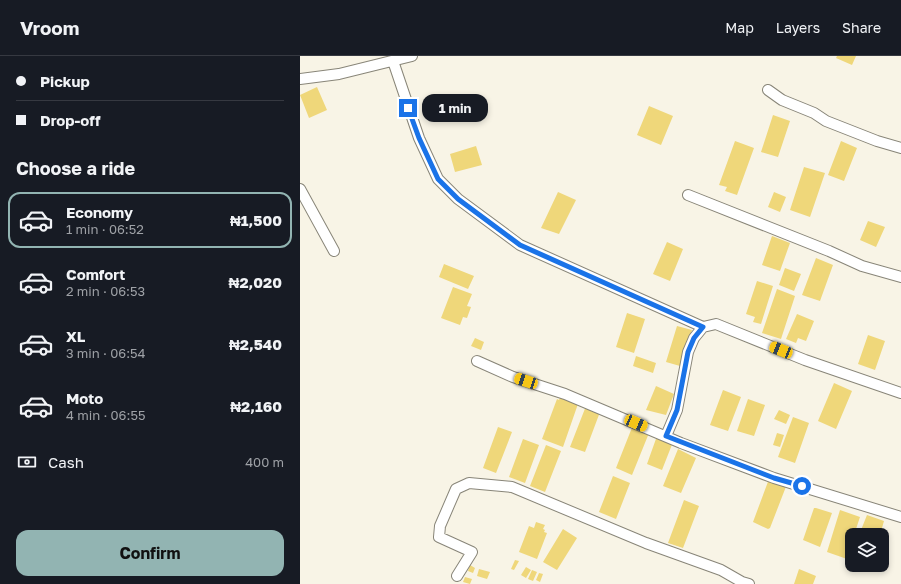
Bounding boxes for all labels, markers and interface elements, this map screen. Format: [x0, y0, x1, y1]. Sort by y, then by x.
text: Vroom [20, 16, 79, 39]
text: Map [725, 19, 754, 36]
text: Layers [776, 19, 820, 36]
text: Share [842, 19, 881, 36]
text: Pickup [40, 72, 90, 90]
callout: 1 min [422, 94, 488, 122]
route end [399, 99, 417, 117]
text: 1 min [439, 100, 471, 116]
text: Drop-off [40, 111, 100, 129]
text: Choose a ride [16, 157, 135, 179]
icon: car [18, 202, 54, 238]
text: Economy [66, 203, 133, 221]
text: ₦1,500 [230, 211, 282, 229]
text: 1 min · 06:52 [66, 221, 144, 237]
icon: car [18, 264, 54, 300]
text: Comfort [66, 265, 125, 283]
text: ₦2,020 [229, 273, 282, 291]
text: 2 min · 06:53 [66, 283, 145, 299]
icon: car [18, 326, 54, 362]
text: XL [66, 327, 85, 345]
text: ₦2,540 [229, 335, 282, 353]
car [768, 340, 794, 360]
text: 3 min · 06:54 [66, 345, 146, 361]
car [513, 372, 539, 390]
icon: car [18, 388, 54, 424]
text: Moto [66, 389, 103, 407]
text: ₦2,160 [230, 397, 282, 415]
text: 4 min · 06:55 [66, 407, 145, 423]
car [623, 413, 649, 433]
icon: cash [16, 451, 38, 473]
text: Cash [48, 453, 84, 471]
text: 400 m [245, 454, 284, 470]
route start [793, 477, 811, 495]
map controls [845, 528, 889, 572]
button: layers [845, 528, 889, 572]
button: Confirm [16, 530, 284, 576]

